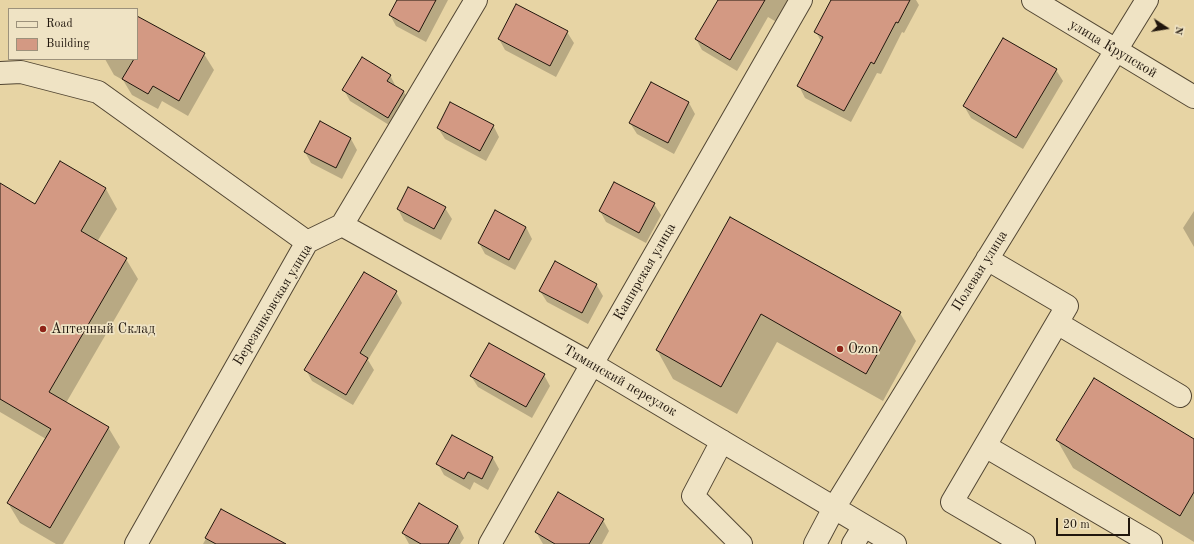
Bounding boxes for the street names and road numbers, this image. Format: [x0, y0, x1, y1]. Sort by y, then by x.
street label: улица Крупской [1066, 16, 1160, 82]
street label: Каширская улица [610, 220, 680, 324]
street label: Полевая улица [948, 227, 1012, 315]
street label: Березниковская улица [230, 241, 316, 369]
street label: Тиминский переулок [560, 342, 680, 420]

